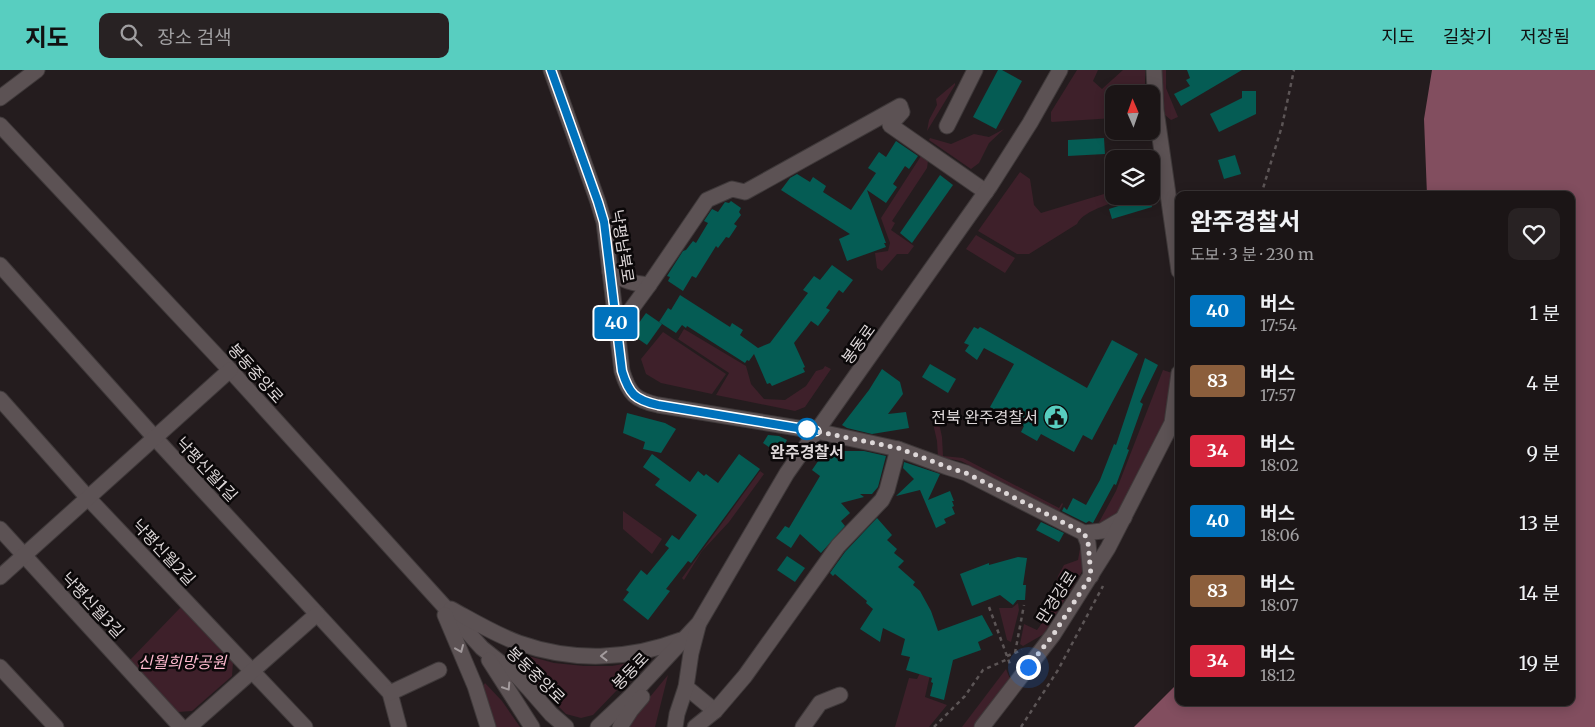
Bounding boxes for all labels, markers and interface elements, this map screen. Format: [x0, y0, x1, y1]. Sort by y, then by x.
search box [99, 13, 449, 58]
icon: search [117, 21, 145, 49]
text: 지도 [25, 22, 69, 53]
text: 장소 검색 [157, 25, 232, 49]
text: 지도 [1382, 25, 1415, 48]
text: 길찾기 [1443, 25, 1492, 48]
text: 저장됨 [1520, 25, 1570, 48]
north arrow [1105, 85, 1160, 140]
map controls [1105, 85, 1160, 205]
button: layers [1105, 150, 1160, 205]
text: 완주경찰서 [1190, 206, 1300, 237]
street label: 낙평남북로 [607, 208, 639, 284]
button: heart [1508, 208, 1560, 260]
text: 도보 · 3 분 · 230 m [1190, 244, 1314, 264]
text: 버스 [1260, 291, 1295, 315]
text: 40 [1206, 299, 1229, 322]
text: 1 분 [1529, 301, 1560, 325]
line badge: 40 [594, 307, 638, 339]
text: 40 [604, 311, 628, 334]
text: 17:54 [1260, 315, 1297, 335]
street label: 봉동로 [837, 320, 879, 368]
street label: 봉동중앙로 [224, 339, 288, 407]
text: 버스 [1260, 361, 1295, 385]
text: 83 [1207, 369, 1228, 392]
text: 4 분 [1526, 371, 1560, 395]
text: 17:57 [1260, 385, 1296, 405]
public building icon: 전북 완주경찰서 [1043, 404, 1069, 430]
place label: 전북 완주경찰서 [931, 407, 1038, 427]
marker: 완주경찰서 [796, 418, 818, 440]
text: 버스 [1260, 431, 1295, 455]
street label: 낙평신월1길 [172, 433, 242, 505]
text: 34 [1207, 439, 1228, 462]
text: 9 분 [1527, 441, 1560, 465]
place label: 완주경찰서 [770, 442, 844, 462]
text: 18:02 [1260, 455, 1299, 475]
text: 버스 [1260, 501, 1295, 525]
text: 40 [1206, 509, 1229, 532]
text: 13 분 [1519, 511, 1560, 535]
street label: 낙평신월2길 [128, 515, 200, 589]
text: 18:06 [1260, 525, 1299, 545]
street label: 만경강로 [1032, 567, 1081, 627]
street label: 낙평신월3길 [57, 568, 129, 642]
text: 버스 [1260, 571, 1295, 595]
text: 83 [1207, 579, 1228, 602]
text: 14 분 [1519, 581, 1560, 605]
text: 18:07 [1260, 595, 1299, 615]
text: 버스 [1260, 641, 1295, 665]
street label: 봉동중앙로 [503, 642, 570, 708]
one-way arrow [453, 644, 464, 653]
street label: 봉동로 [607, 648, 653, 694]
text: 34 [1207, 649, 1228, 672]
one-way arrow [600, 651, 608, 661]
text: 19 분 [1519, 651, 1560, 675]
park label: 신월희망공원 [138, 652, 227, 672]
your location [1016, 655, 1041, 680]
text: 18:12 [1260, 665, 1296, 685]
one-way arrow [501, 682, 510, 691]

